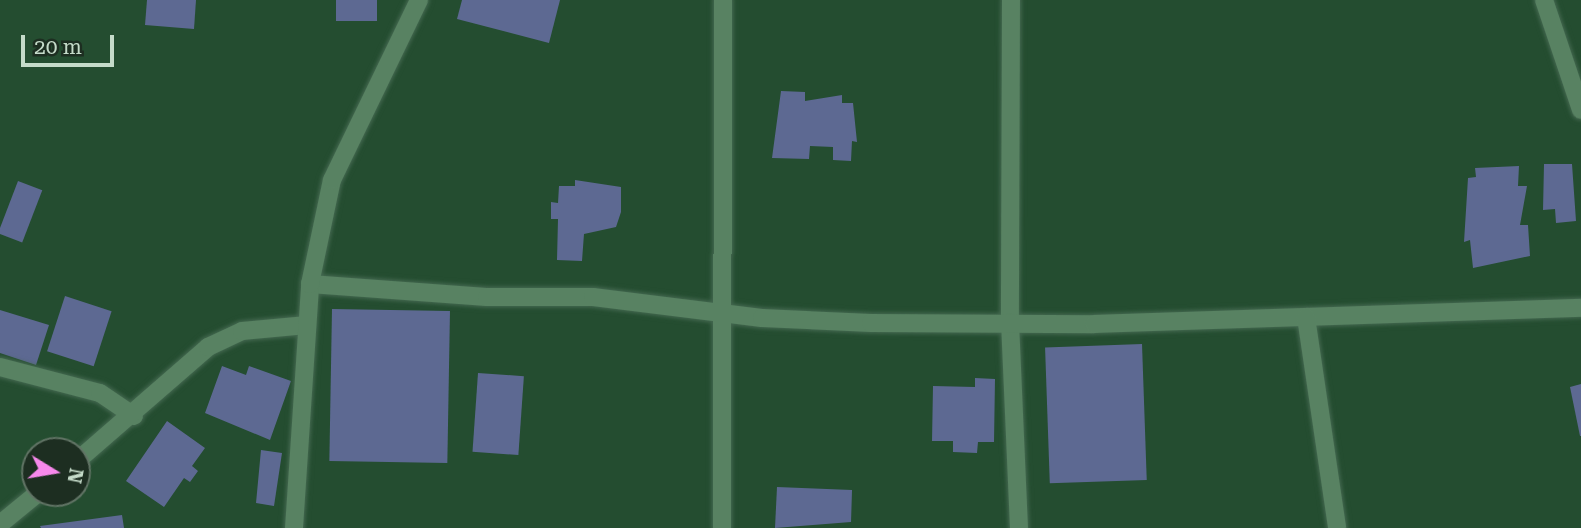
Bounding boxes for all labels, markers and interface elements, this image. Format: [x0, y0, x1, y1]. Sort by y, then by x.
scale bar [24, 21, 117, 65]
text: 20 m [34, 35, 82, 59]
north arrow [21, 437, 91, 507]
text: N [62, 466, 88, 485]

